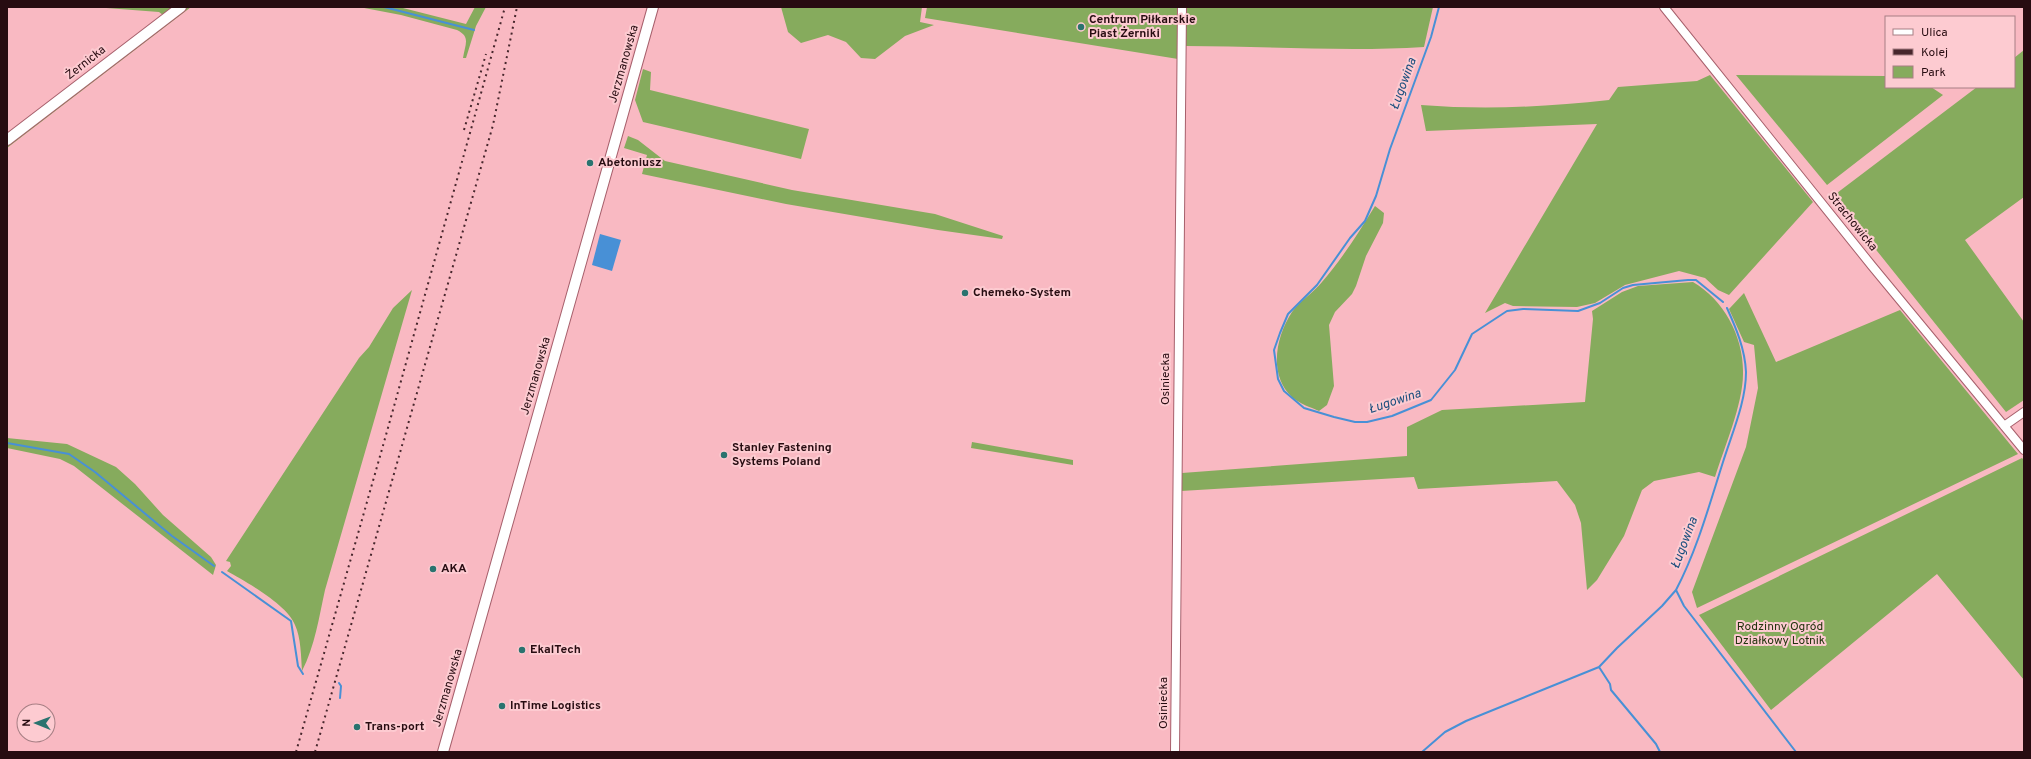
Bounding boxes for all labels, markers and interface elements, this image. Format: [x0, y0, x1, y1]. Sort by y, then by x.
place label: Centrum Piłkarskie Piast Żerniki [1089, 12, 1196, 42]
legend [1885, 16, 2015, 88]
marker: Centrum Piłkarskie Piast Żerniki [1076, 22, 1086, 32]
street label: Jerzmanowska [605, 23, 643, 105]
text: Ulica [1921, 25, 1948, 41]
street label: Żernicka [63, 42, 109, 84]
text: Kolej [1921, 45, 1948, 61]
water label: Ługowina [1387, 56, 1421, 112]
text: Park [1921, 65, 1946, 81]
place label: Abetoniusz [598, 155, 661, 171]
marker: Abetoniusz [585, 158, 595, 168]
street label: Strachowicka [1823, 189, 1881, 255]
place label: Chemeko-System [973, 285, 1071, 301]
marker: Chemeko-System [960, 288, 970, 298]
street label: Jerzmanowska [517, 335, 555, 417]
street label: Osiniecka [1158, 353, 1174, 405]
water label: Ługowina [1367, 386, 1423, 418]
place label: Stanley Fastening Systems Poland [732, 440, 832, 470]
marker: Stanley Fastening Systems Poland [719, 450, 729, 460]
water label: Ługowina [1668, 515, 1702, 571]
place label: AKA [441, 561, 467, 577]
marker: AKA [428, 564, 438, 574]
park label: Rodzinny Ogród Działkowy Lotnik [1735, 619, 1825, 649]
place label: EkalTech [530, 642, 581, 658]
marker: EkalTech [517, 645, 527, 655]
street label: Jerzmanowska [429, 647, 467, 729]
street label: Osiniecka [1156, 677, 1172, 729]
place label: InTime Logistics [510, 698, 601, 714]
marker: InTime Logistics [497, 701, 507, 711]
north arrow [16, 703, 56, 743]
text: N [20, 719, 34, 727]
place label: Trans-port [365, 719, 425, 735]
marker: Trans-port [352, 722, 362, 732]

